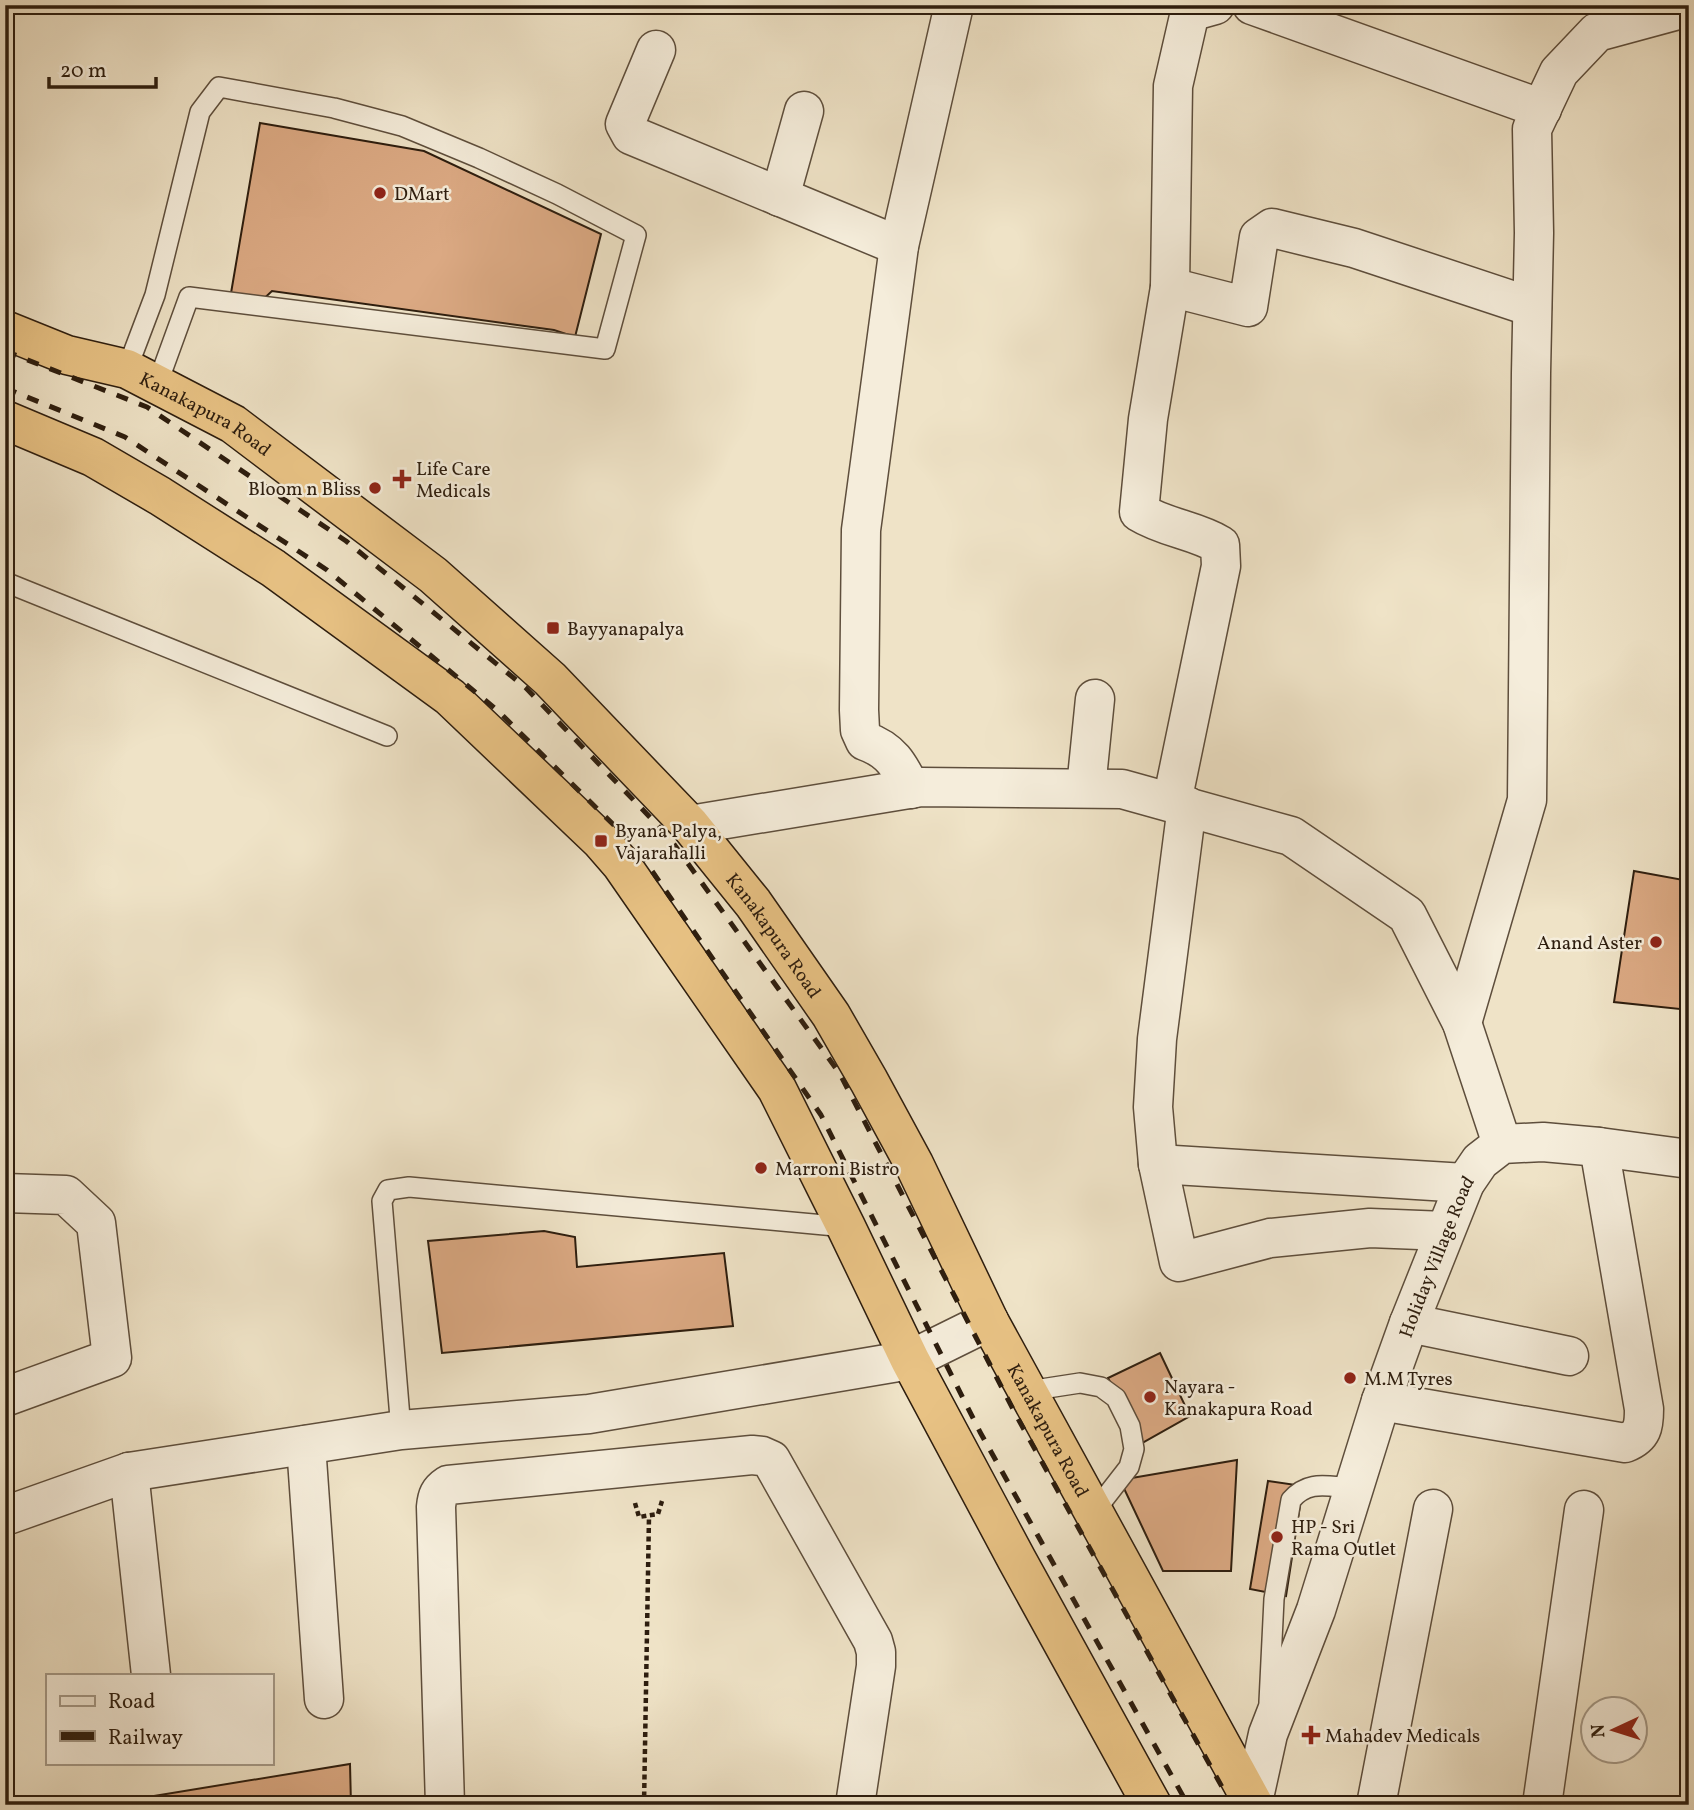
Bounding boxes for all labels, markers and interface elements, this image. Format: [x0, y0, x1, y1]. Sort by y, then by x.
scale bar [49, 46, 156, 90]
text: 20 m [60, 57, 106, 86]
place label: DMart [394, 182, 450, 208]
marker: DMart [372, 185, 388, 201]
street label: Kanakapura Road [134, 367, 276, 463]
place label: Life Care Medicals [416, 457, 491, 505]
marker: Life Care Medicals [394, 471, 410, 487]
place label: Bloom n Bliss [248, 477, 361, 503]
marker: Bloom n Bliss [367, 480, 383, 496]
place label: Bayyanapalya [567, 617, 684, 643]
marker: Bayyanapalya [545, 620, 561, 636]
place label: Byana Palya, Vajarahalli [615, 819, 722, 867]
marker: Byana Palya, Vajarahalli [593, 833, 609, 849]
street label: Kanakapura Road [719, 868, 827, 1004]
place label: Anand Aster [1537, 931, 1642, 957]
marker: Anand Aster [1648, 934, 1664, 950]
place label: Marroni Bistro [775, 1157, 899, 1183]
marker: Marroni Bistro [753, 1160, 769, 1176]
street label: Holiday Village Road [1394, 1171, 1481, 1342]
street label: Kanakapura Road [1000, 1360, 1094, 1503]
place label: M.M Tyres [1364, 1367, 1453, 1393]
marker: M.M Tyres [1342, 1370, 1358, 1386]
place label: Nayara - Kanakapura Road [1164, 1375, 1313, 1423]
marker: Nayara - Kanakapura Road [1142, 1389, 1158, 1405]
place label: HP - Sri Rama Outlet [1291, 1515, 1396, 1563]
marker: HP - Sri Rama Outlet [1269, 1529, 1285, 1545]
legend [46, 1674, 273, 1764]
text: Road [108, 1688, 155, 1717]
north arrow [1578, 1694, 1648, 1764]
text: N [1586, 1723, 1612, 1739]
text: Railway [108, 1724, 184, 1753]
place label: Mahadev Medicals [1325, 1724, 1480, 1750]
marker: Mahadev Medicals [1303, 1727, 1319, 1743]

